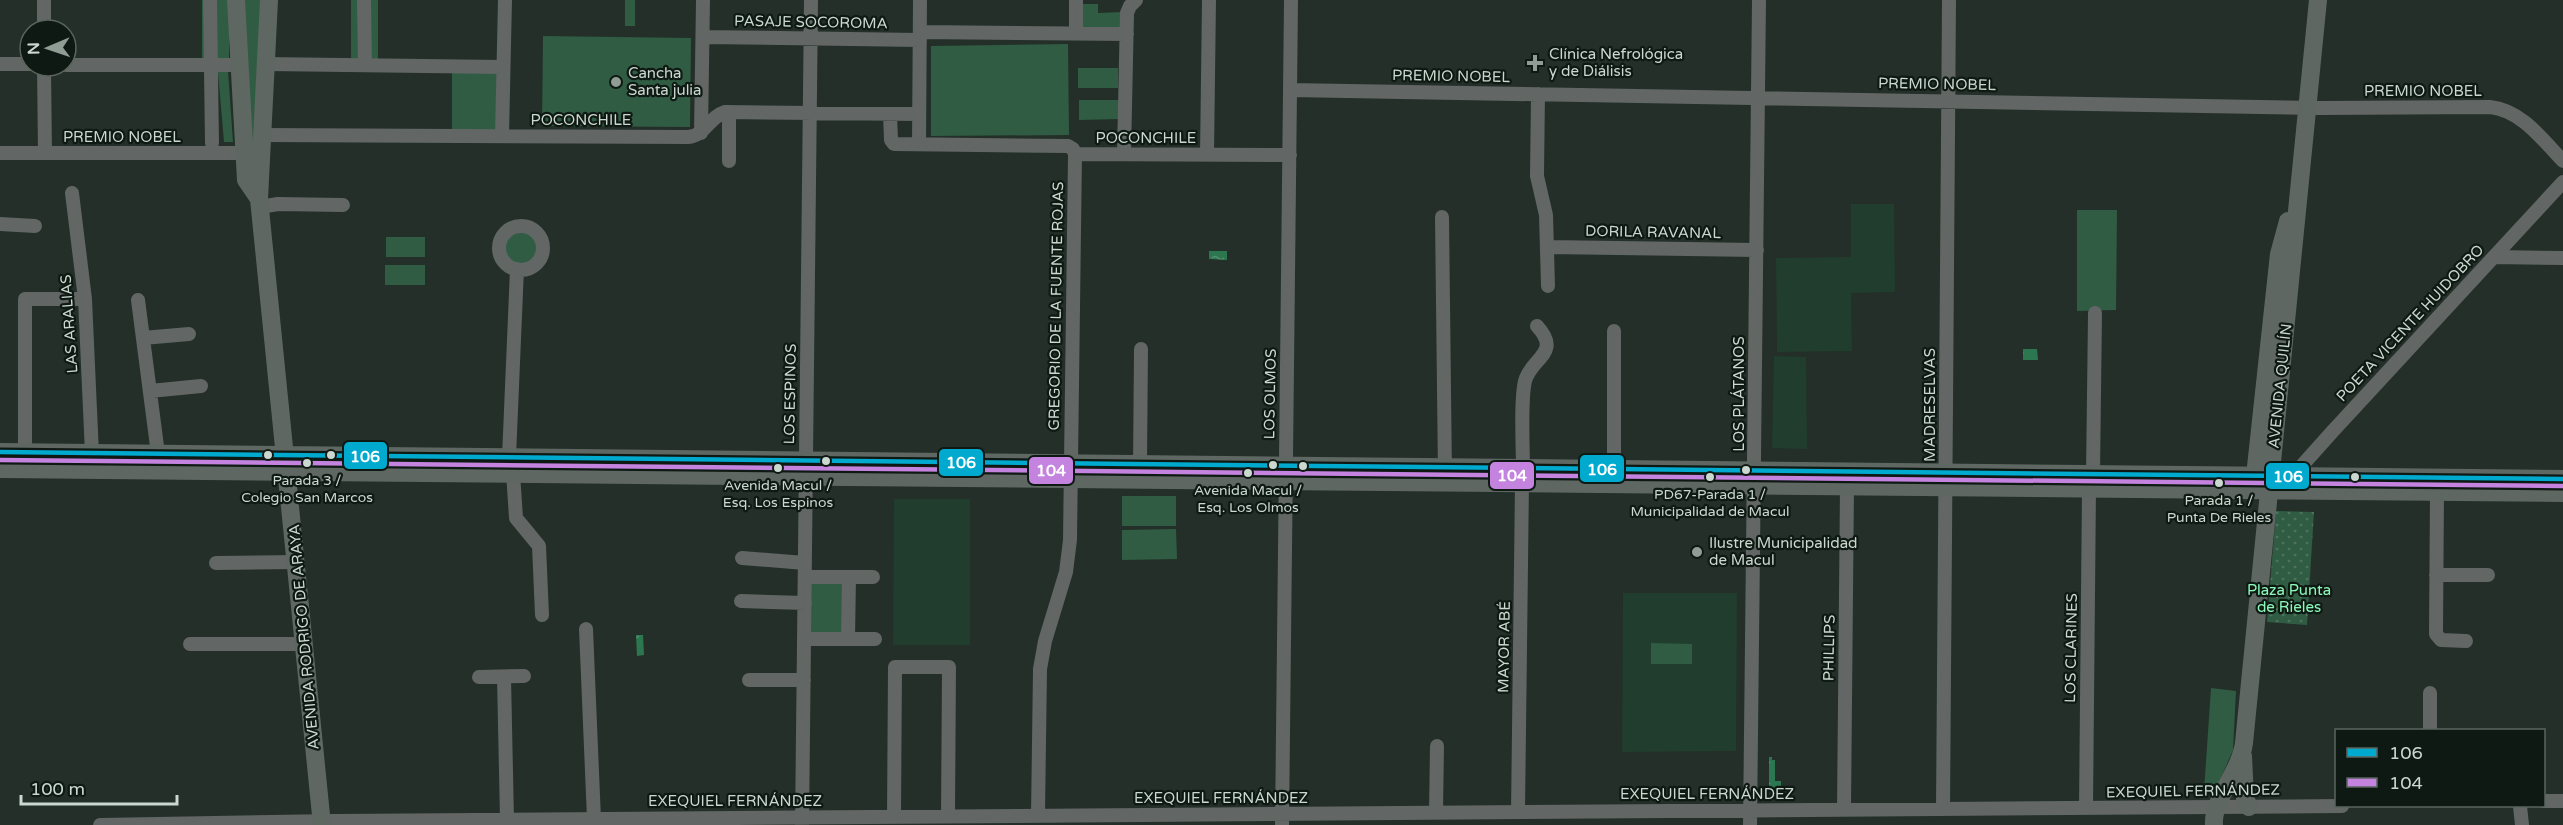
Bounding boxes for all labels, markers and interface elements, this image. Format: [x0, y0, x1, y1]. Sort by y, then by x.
street label: PASAJE SOCOROMA [734, 12, 888, 32]
north arrow [18, 18, 78, 78]
text: N [24, 42, 44, 55]
place label: Clínica Nefrológica y de Diálisis [1549, 45, 1683, 80]
marker: Clínica Nefrológica y de Diálisis [1526, 54, 1544, 72]
place label: Cancha Santa julia [628, 64, 702, 99]
street label: PREMIO NOBEL [1392, 66, 1511, 86]
street label: PREMIO NOBEL [1878, 74, 1997, 94]
marker: Cancha Santa julia [609, 75, 623, 89]
street label: PREMIO NOBEL [2364, 82, 2482, 100]
street label: POCONCHILE [531, 111, 631, 129]
street label: PREMIO NOBEL [63, 128, 181, 146]
street label: POCONCHILE [1096, 129, 1196, 147]
street label: GREGORIO DE LA FUENTE ROJAS [1045, 181, 1067, 431]
street label: DORILA RAVANAL [1585, 222, 1721, 242]
street label: POETA VICENTE HUIDOBRO [2332, 241, 2488, 405]
street label: LAS ARALIAS [57, 274, 81, 374]
street label: AVENIDA QUILÍN [2264, 323, 2296, 449]
street label: LOS PLÁTANOS [1730, 336, 1748, 452]
street label: LOS ESPINOS [780, 344, 800, 444]
street label: LOS OLMOS [1260, 348, 1280, 440]
street label: MADRESELVAS [1921, 348, 1939, 462]
line badge: 106 [343, 441, 388, 470]
text: 106 [350, 447, 380, 467]
line badge: 106 [938, 448, 984, 477]
unlabelled marker [262, 449, 274, 461]
unlabelled marker [325, 449, 337, 461]
text: 106 [946, 453, 976, 473]
line badge: 106 [1579, 454, 1625, 483]
unlabelled marker [820, 455, 832, 467]
line badge: 104 [1028, 456, 1074, 485]
marker: Parada 3 / Colegio San Marcos [301, 457, 313, 469]
unlabelled marker [1267, 459, 1279, 471]
unlabelled marker [1297, 460, 1309, 472]
text: 106 [1587, 460, 1617, 480]
text: 104 [1036, 461, 1066, 481]
line badge: 104 [1489, 461, 1535, 490]
marker: Avenida Macul / Esq. Los Espinos [772, 462, 784, 474]
line badge: 106 [2265, 462, 2310, 490]
unlabelled marker [1740, 464, 1752, 476]
text: 104 [1497, 466, 1527, 486]
marker: Avenida Macul / Esq. Los Olmos [1242, 467, 1254, 479]
text: 106 [2273, 467, 2303, 487]
marker: PD67-Parada 1 / Municipalidad de Macul [1704, 471, 1716, 483]
unlabelled marker [2349, 471, 2361, 483]
place label: Parada 3 / Colegio San Marcos [241, 472, 373, 506]
place label: Avenida Macul / Esq. Los Espinos [723, 477, 833, 511]
marker: Parada 1 / Punta De Rieles [2213, 477, 2225, 489]
place label: Avenida Macul / Esq. Los Olmos [1194, 482, 1302, 516]
place label: PD67-Parada 1 / Municipalidad de Macul [1631, 486, 1789, 520]
place label: Parada 1 / Punta De Rieles [2167, 492, 2271, 526]
street label: AVENIDA RODRIGO DE ARAYA [285, 524, 323, 750]
place label: Ilustre Municipalidad de Macul [1709, 534, 1858, 569]
marker: Ilustre Municipalidad de Macul [1690, 545, 1704, 559]
park label: Plaza Punta de Rieles [2247, 581, 2331, 616]
street label: LOS CLARINES [2061, 593, 2081, 703]
street label: MAYOR ABÉ [1494, 601, 1514, 693]
street label: PHILLIPS [1819, 615, 1839, 681]
legend [2335, 729, 2545, 807]
text: 106 [2389, 742, 2423, 764]
scale bar [21, 768, 177, 806]
text: 104 [2389, 772, 2423, 794]
text: 100 m [30, 778, 85, 800]
street label: EXEQUIEL FERNÁNDEZ [2106, 780, 2280, 802]
street label: EXEQUIEL FERNÁNDEZ [1620, 785, 1794, 803]
street label: EXEQUIEL FERNÁNDEZ [1134, 789, 1308, 807]
street label: EXEQUIEL FERNÁNDEZ [648, 792, 822, 810]

